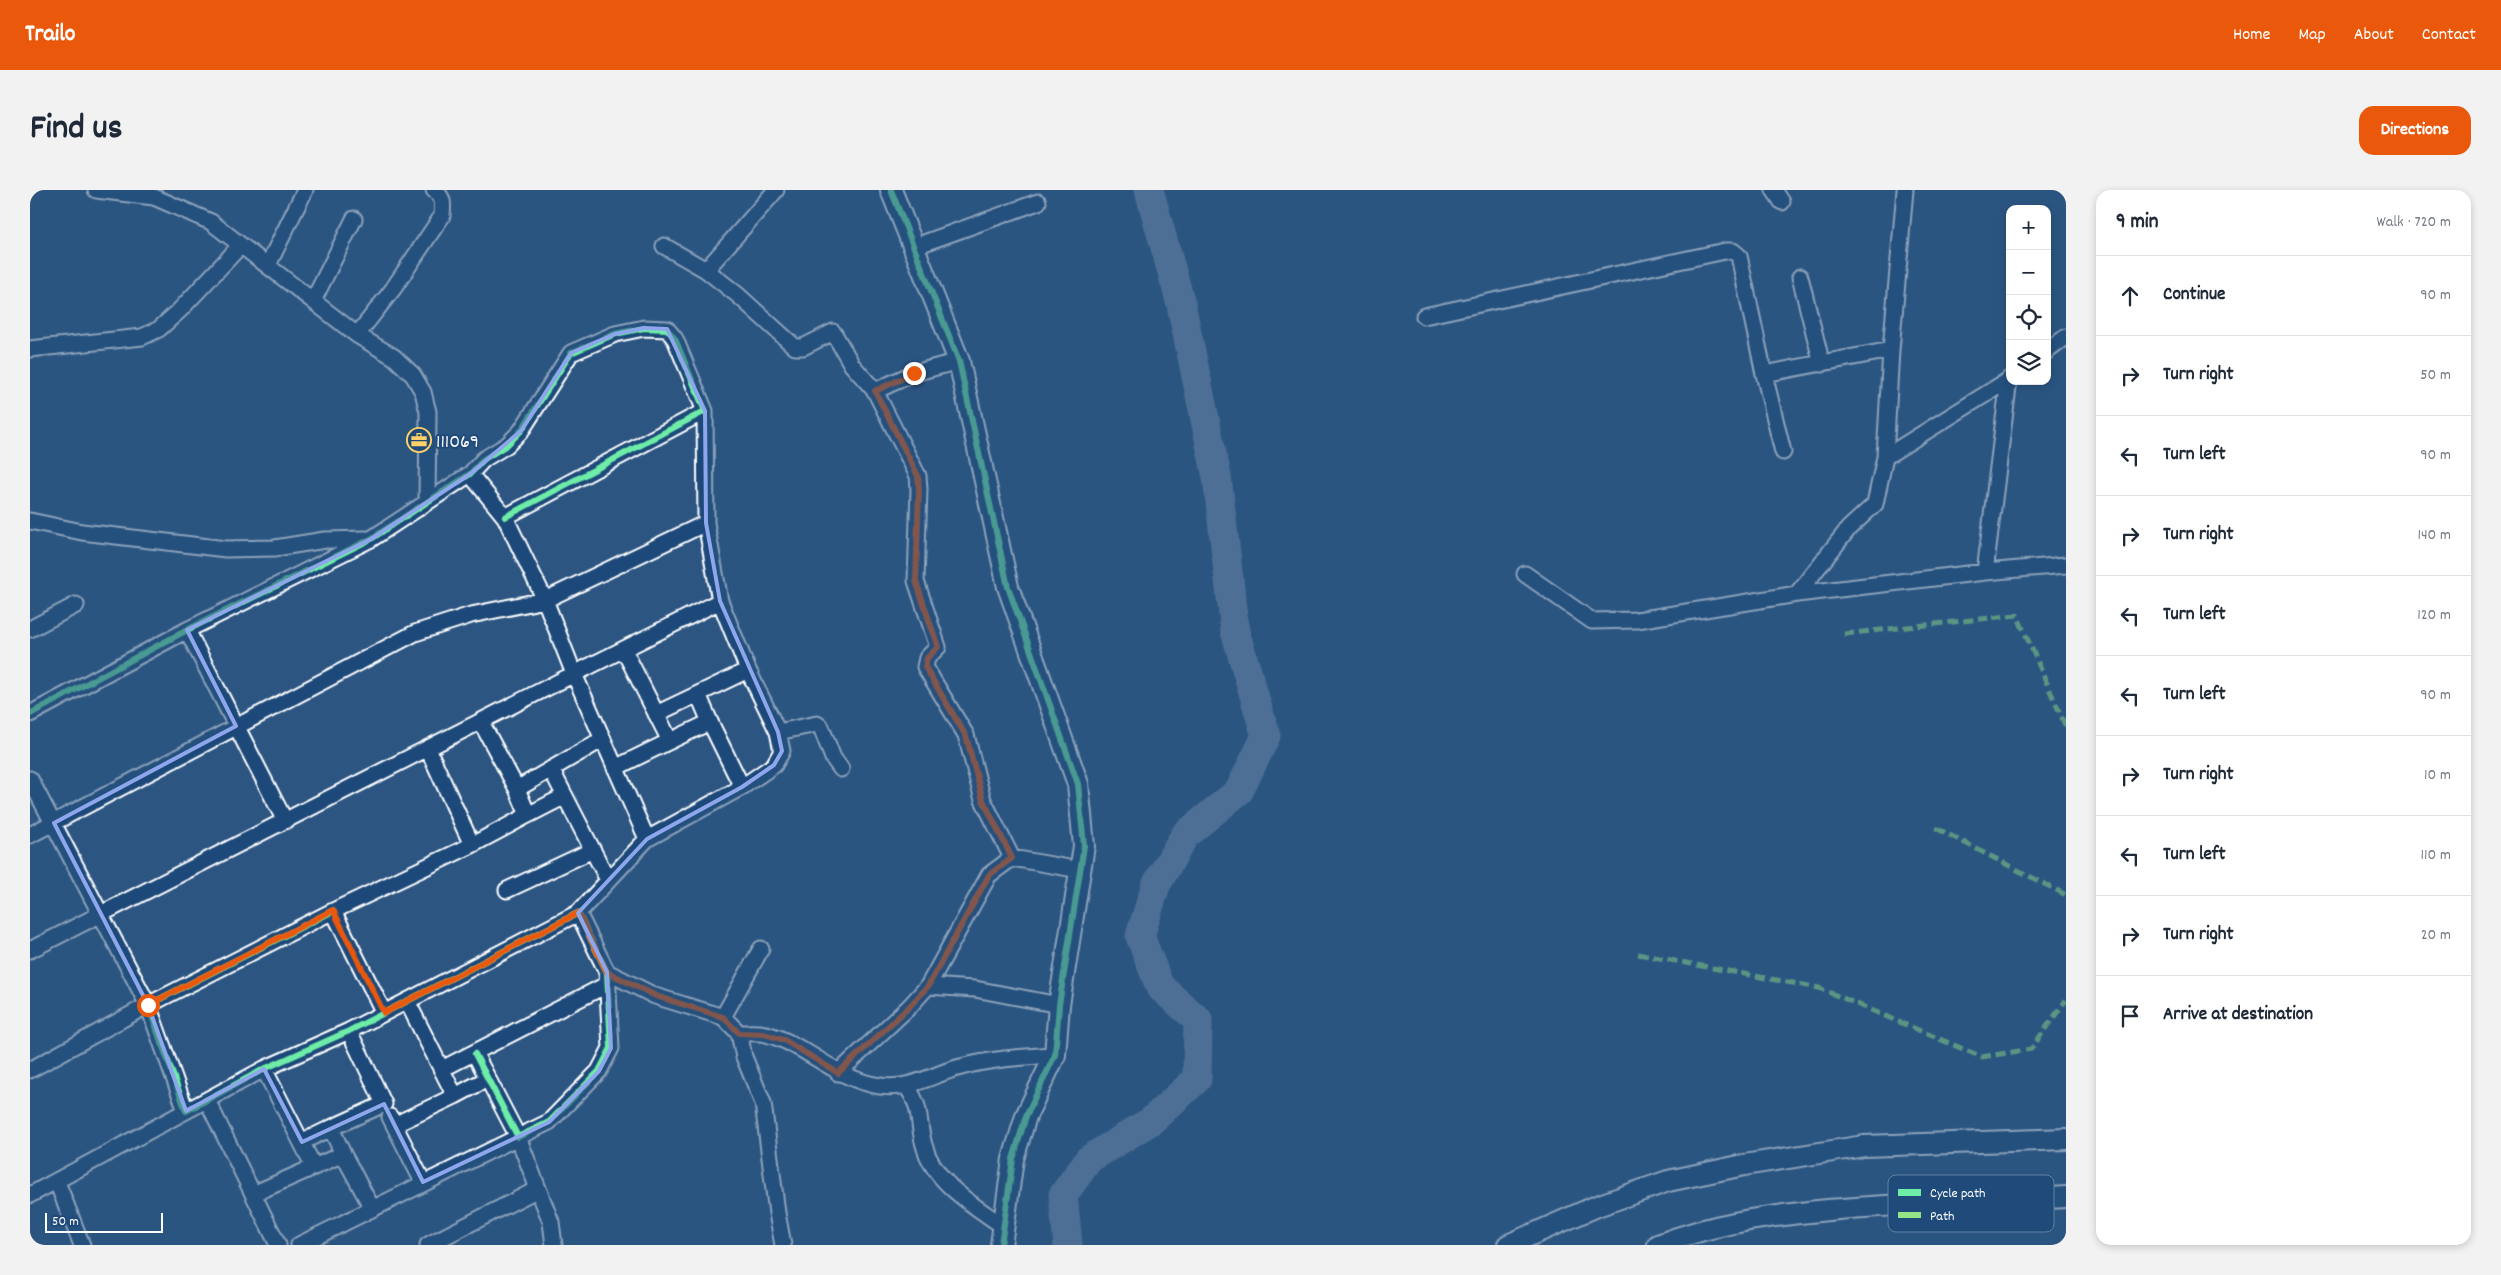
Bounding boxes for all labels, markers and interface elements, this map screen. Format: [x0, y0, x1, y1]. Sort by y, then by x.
text: Trailo [25, 18, 76, 52]
text: Home [2233, 23, 2270, 48]
text: Map [2298, 23, 2326, 48]
text: About [2354, 23, 2394, 48]
text: Contact [2422, 23, 2476, 48]
text: Find us [30, 105, 122, 155]
button: Directions [2359, 106, 2471, 155]
map controls [2006, 205, 2051, 385]
button: + [2006, 205, 2051, 250]
text: 9 min [2116, 208, 2158, 238]
text: Walk · 720 m [2376, 211, 2451, 234]
button: − [2006, 250, 2051, 295]
icon: ahead [2116, 282, 2144, 310]
text: Continue [2163, 282, 2225, 309]
text: 90 m [2420, 284, 2451, 307]
button: locate [2006, 295, 2051, 340]
button: layers [2006, 340, 2051, 385]
route end [903, 362, 926, 385]
icon: right [2116, 362, 2144, 390]
text: Turn right [2163, 362, 2234, 389]
text: 50 m [2420, 364, 2451, 387]
office icon: 111069 [406, 427, 432, 453]
place label: 111069 [436, 429, 479, 457]
icon: left [2116, 442, 2144, 470]
text: Turn left [2163, 442, 2226, 469]
text: 90 m [2420, 444, 2451, 467]
icon: right [2116, 522, 2144, 550]
text: Turn right [2163, 522, 2234, 549]
text: 140 m [2417, 524, 2451, 547]
icon: left [2116, 602, 2144, 630]
text: Turn left [2163, 602, 2226, 629]
text: 120 m [2417, 604, 2451, 627]
icon: left [2116, 682, 2144, 710]
text: Turn left [2163, 682, 2226, 709]
text: 90 m [2420, 684, 2451, 707]
icon: right [2116, 762, 2144, 790]
text: Turn right [2163, 762, 2234, 789]
text: 10 m [2424, 764, 2451, 787]
icon: left [2116, 842, 2144, 870]
text: Turn left [2163, 842, 2226, 869]
text: 110 m [2421, 844, 2451, 867]
icon: right [2116, 922, 2144, 950]
text: Turn right [2163, 922, 2234, 949]
text: 20 m [2421, 924, 2451, 947]
route start [137, 994, 160, 1017]
icon: arrive [2116, 1002, 2144, 1030]
text: Arrive at destination [2163, 1002, 2313, 1029]
legend [1888, 1175, 2054, 1232]
text: Cycle path [1930, 1184, 1986, 1204]
text: Path [1930, 1207, 1955, 1227]
scale bar [45, 1210, 162, 1233]
text: 50 m [52, 1212, 79, 1232]

